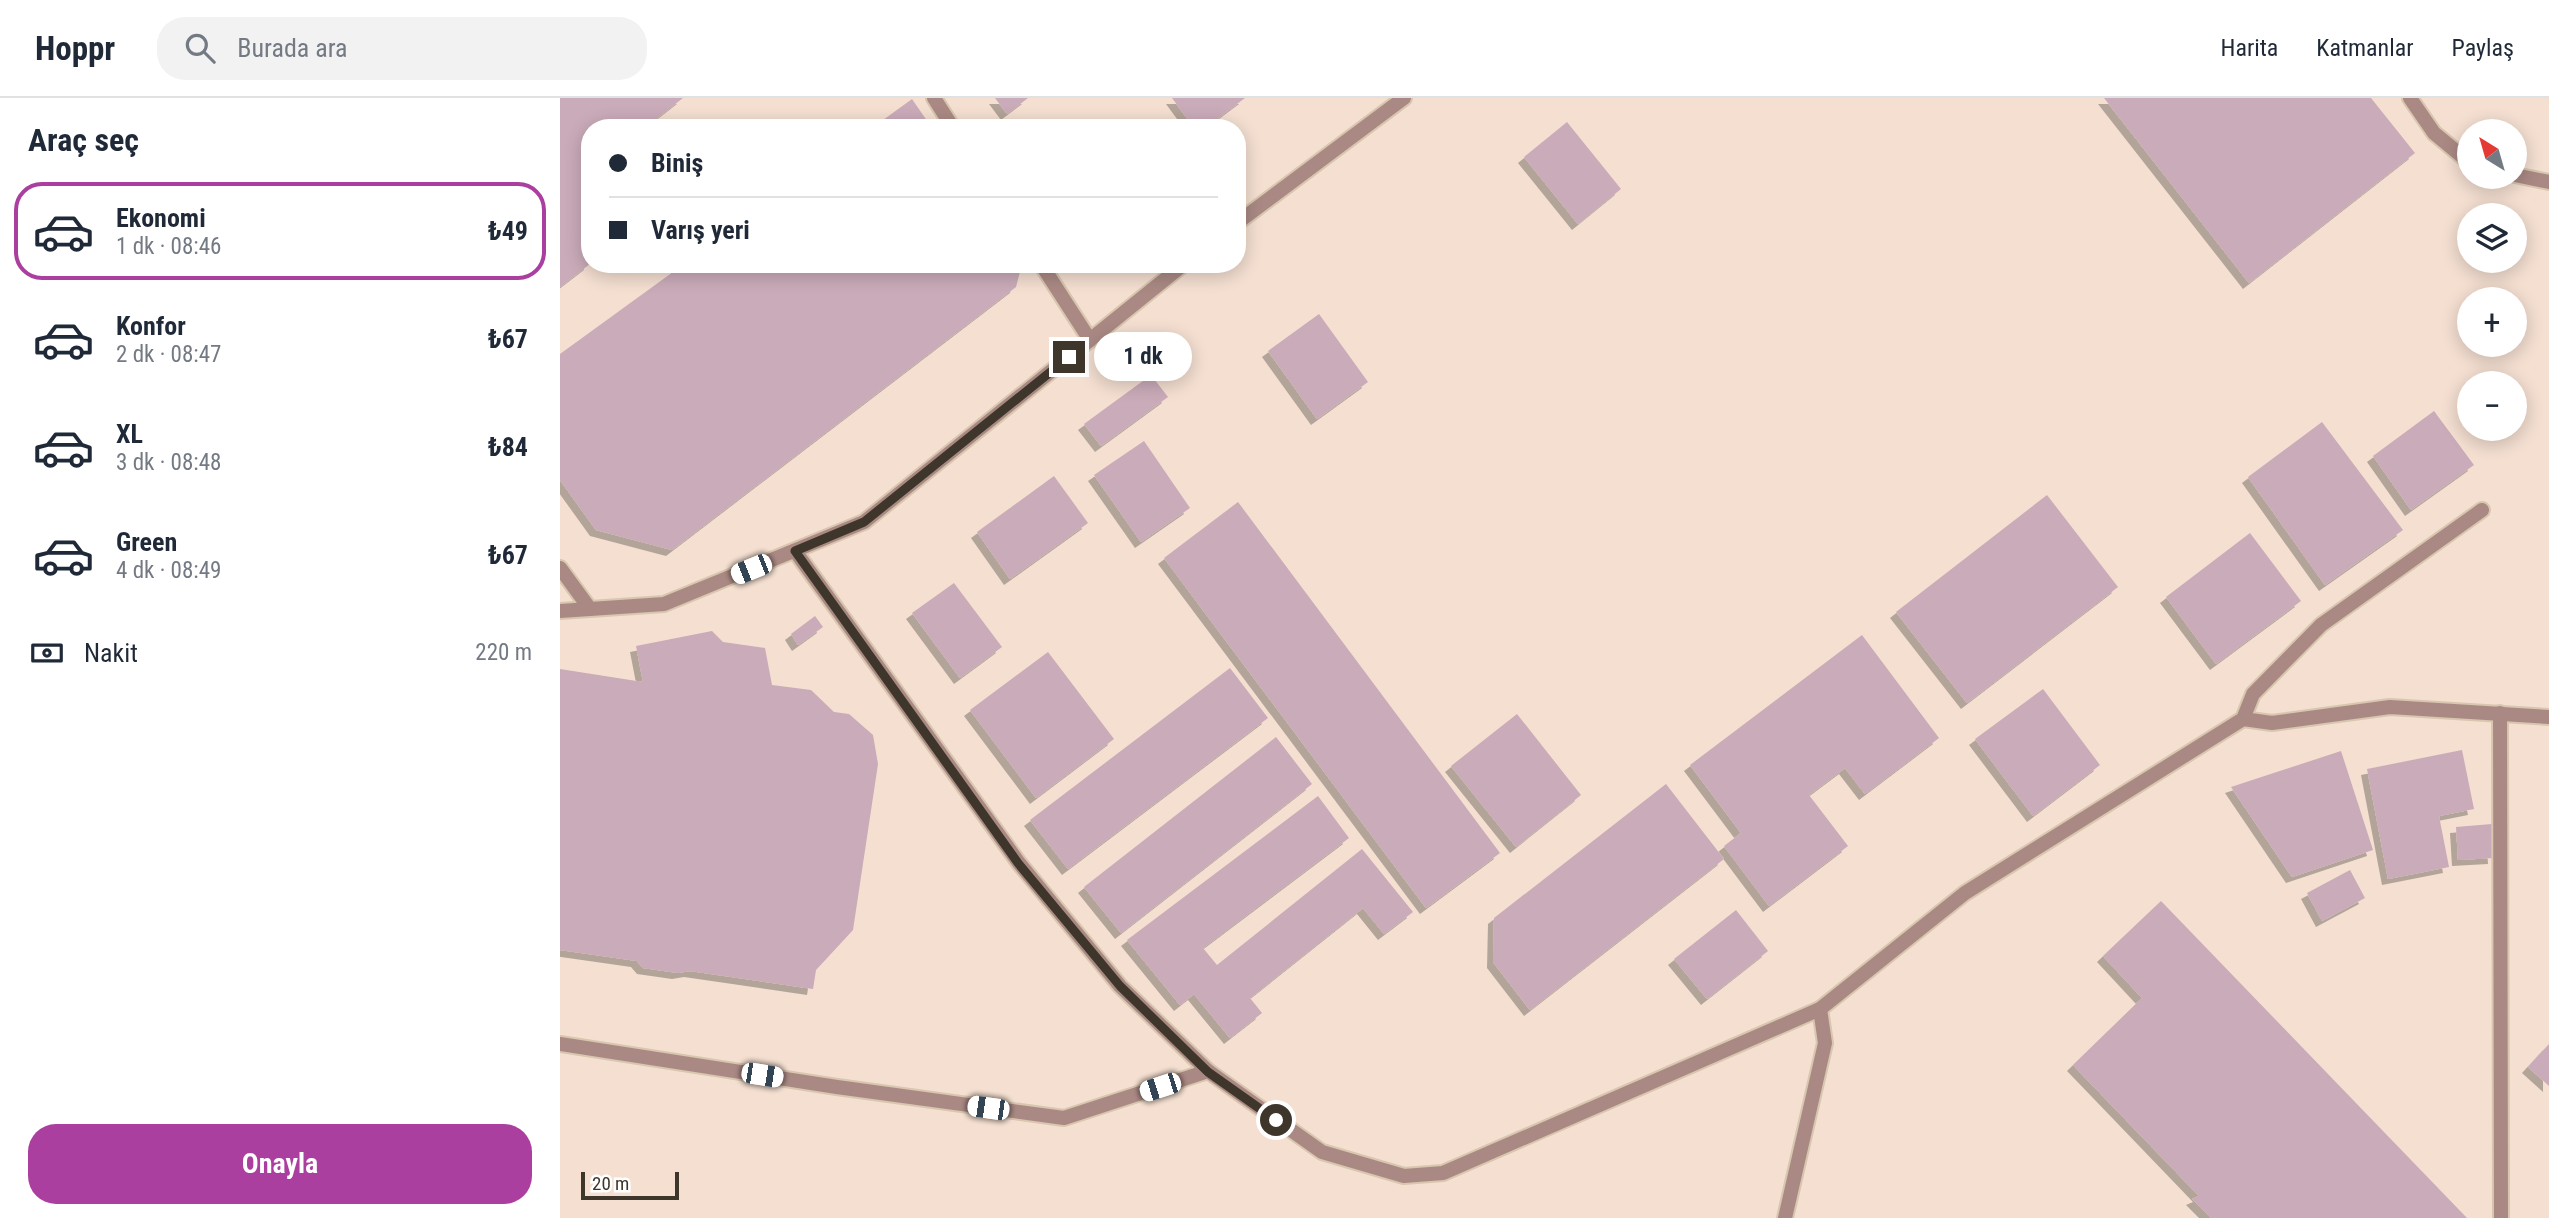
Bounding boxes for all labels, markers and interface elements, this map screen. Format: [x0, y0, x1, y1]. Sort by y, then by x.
search box [157, 17, 647, 80]
text: Hoppr [35, 29, 115, 68]
icon: search [181, 29, 219, 67]
text: Burada ara [237, 33, 348, 63]
text: Harita [2221, 34, 2278, 62]
text: Katmanlar [2316, 34, 2414, 62]
text: Paylaş [2452, 34, 2514, 62]
north arrow [2457, 119, 2527, 189]
map controls [2457, 119, 2527, 441]
text: Araç seç [28, 121, 139, 159]
text: Biniş [651, 148, 703, 178]
icon: car [32, 200, 95, 263]
text: Ekonomi [116, 203, 206, 233]
button: layers [2457, 203, 2527, 273]
text: Varış yeri [651, 215, 750, 245]
text: ₺49 [488, 216, 528, 246]
text: 1 dk · 08:46 [116, 233, 221, 260]
button: + [2457, 287, 2527, 357]
icon: car [32, 308, 95, 371]
text: Konfor [116, 311, 186, 341]
text: ₺67 [488, 324, 528, 354]
callout: 1 dk [1094, 332, 1192, 382]
text: 2 dk · 08:47 [116, 341, 221, 368]
route end [1053, 341, 1085, 373]
text: 1 dk [1123, 343, 1163, 370]
button: − [2457, 371, 2527, 441]
icon: car [32, 416, 95, 479]
text: XL [116, 419, 143, 449]
text: ₺84 [488, 432, 528, 462]
text: 3 dk · 08:48 [116, 449, 221, 476]
icon: car [32, 524, 95, 587]
text: Green [116, 527, 177, 557]
text: ₺67 [488, 540, 528, 570]
car [728, 551, 775, 587]
text: 4 dk · 08:49 [116, 557, 221, 584]
icon: cash [28, 634, 66, 672]
text: Nakit [84, 638, 138, 668]
text: 220 m [475, 639, 532, 666]
car [740, 1061, 785, 1089]
car [1137, 1071, 1184, 1103]
car [966, 1095, 1011, 1121]
route start [1260, 1104, 1292, 1136]
button: Onayla [28, 1124, 532, 1204]
scale bar [581, 1169, 679, 1201]
text: 20 m [592, 1172, 629, 1195]

